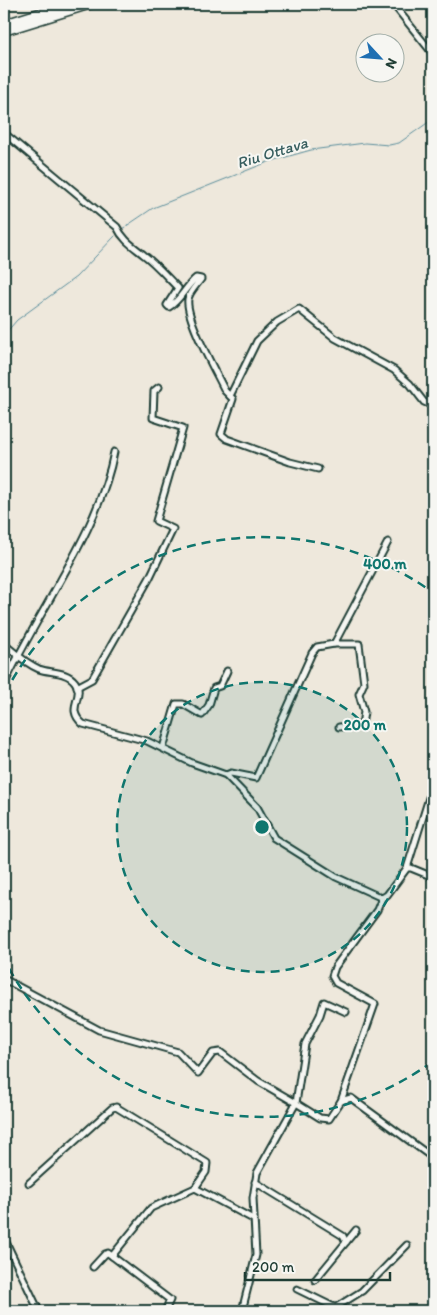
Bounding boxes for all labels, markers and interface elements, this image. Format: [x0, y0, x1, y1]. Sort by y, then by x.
north arrow [354, 32, 404, 82]
text: N [382, 56, 401, 71]
water label: Riu Ottava [234, 133, 310, 172]
text: 400 m [363, 555, 407, 573]
text: 200 m [344, 716, 387, 734]
centre of rings [253, 818, 271, 836]
scale bar [245, 1250, 390, 1282]
text: 200 m [252, 1258, 295, 1276]

